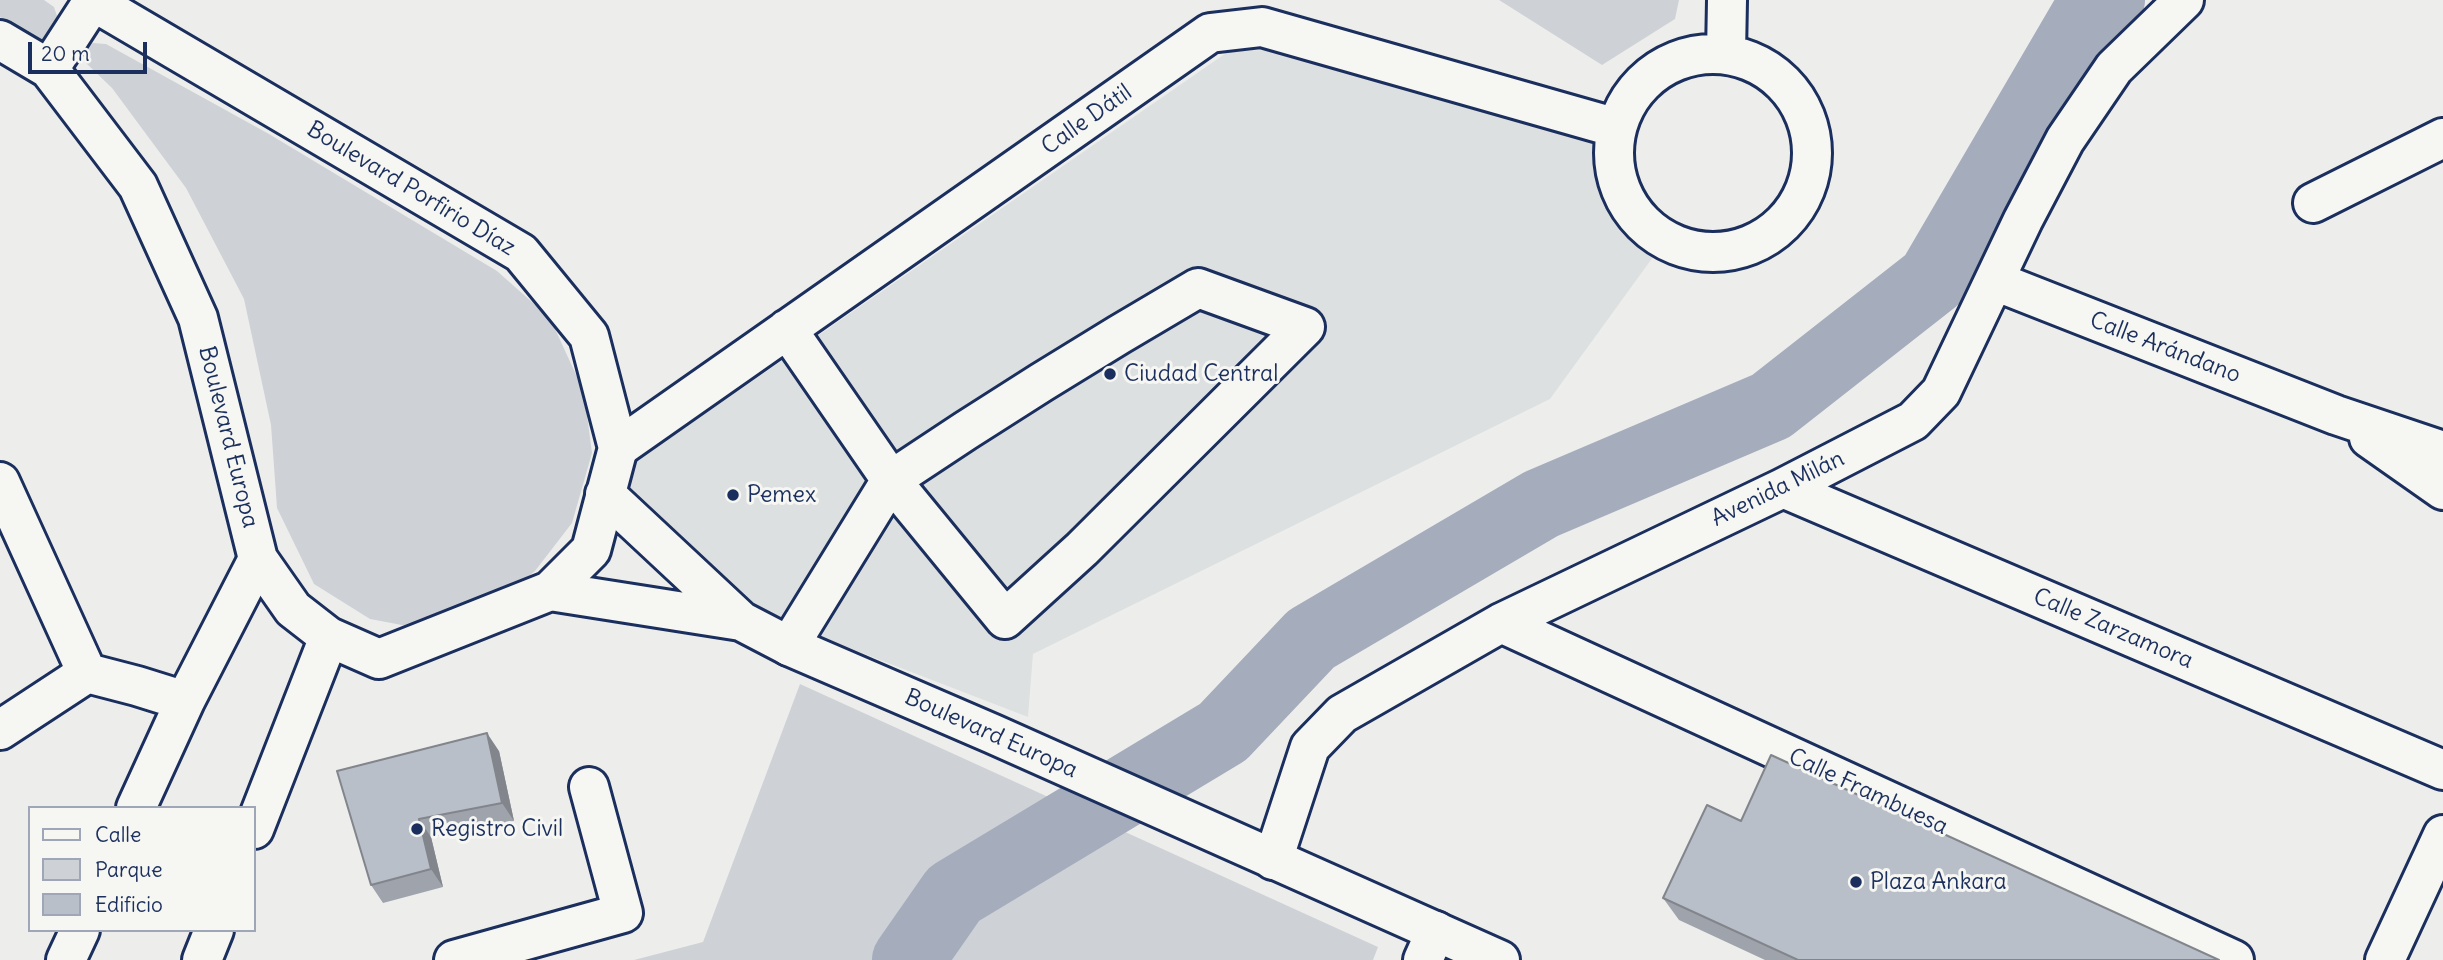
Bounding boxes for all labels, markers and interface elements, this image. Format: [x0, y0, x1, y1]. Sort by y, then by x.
scale bar [32, 28, 150, 72]
text: 20 m [41, 40, 90, 67]
street label: Calle Dátil [1037, 79, 1137, 161]
street label: Boulevard Porfirio Díaz [302, 116, 520, 262]
street label: Calle Arándano [2086, 307, 2244, 389]
street label: Boulevard Europa [192, 343, 264, 531]
place label: Ciudad Central [1124, 360, 1278, 388]
marker: Ciudad Central [1102, 366, 1118, 382]
street label: Avenida Milán [1707, 445, 1849, 533]
place label: Pemex [747, 481, 816, 509]
marker: Pemex [725, 487, 741, 503]
street label: Calle Zarzamora [2029, 583, 2197, 675]
street label: Boulevard Europa [900, 684, 1082, 784]
street label: Calle Frambuesa [1784, 743, 1952, 841]
legend [28, 806, 256, 932]
place label: Registro Civil [431, 815, 563, 843]
text: Calle [95, 821, 141, 848]
marker: Registro Civil [409, 821, 425, 837]
text: Parque [95, 856, 163, 883]
place label: Plaza Ankara [1870, 868, 2007, 896]
marker: Plaza Ankara [1848, 874, 1864, 890]
text: Edificio [95, 891, 163, 918]

